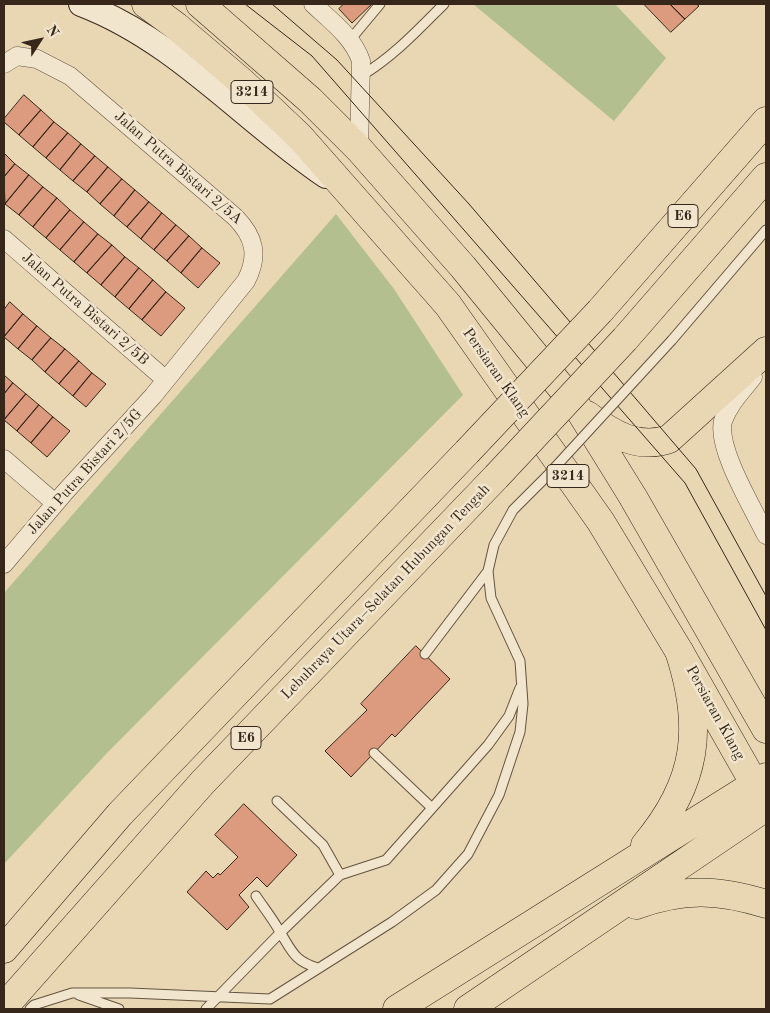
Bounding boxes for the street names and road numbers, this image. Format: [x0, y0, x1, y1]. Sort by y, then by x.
road number: 3214 [231, 80, 273, 104]
street label: Jalan Putra Bistari 2/5A [110, 107, 246, 229]
road number: E6 [668, 205, 698, 228]
street label: Jalan Putra Bistari 2/5B [18, 249, 152, 369]
street label: Persiaran Klang [458, 325, 534, 421]
street label: Jalan Putra Bistari 2/5G [24, 405, 146, 539]
road number: 3214 [547, 464, 589, 488]
street label: Lebuhraya Utara–Selatan Hubungan Tengah [278, 480, 494, 704]
street label: Persiaran Klang [682, 663, 748, 763]
road number: E6 [231, 726, 261, 750]

